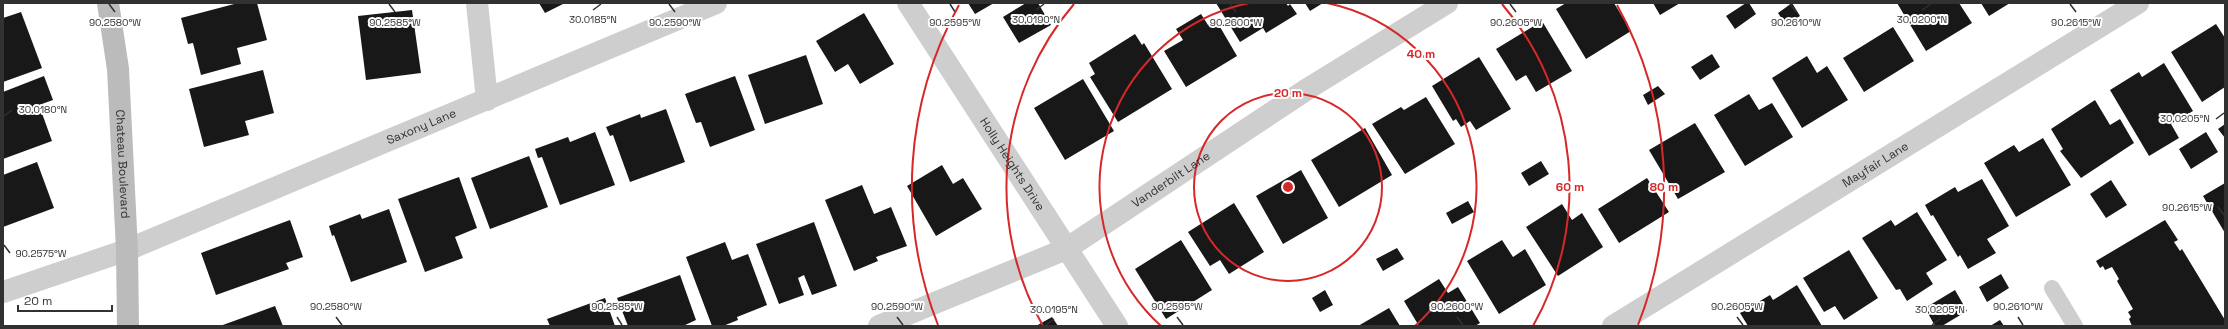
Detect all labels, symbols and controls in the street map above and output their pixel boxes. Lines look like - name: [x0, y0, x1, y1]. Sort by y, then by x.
- text: 30.0185°N: [569, 13, 617, 26]
- text: 30.0190°N: [1012, 13, 1060, 26]
- text: 30.0200°N: [1897, 13, 1947, 26]
- text: 90.2580°W: [89, 16, 141, 29]
- text: 90.2585°W: [369, 16, 421, 29]
- text: 90.2590°W: [649, 16, 701, 29]
- text: 90.2595°W: [929, 16, 981, 29]
- text: 90.2600°W: [1210, 16, 1262, 29]
- text: 90.2605°W: [1490, 16, 1542, 29]
- text: 90.2610°W: [1771, 16, 1821, 29]
- text: 90.2615°W: [2051, 16, 2101, 29]
- text: 40 m: [1407, 46, 1435, 62]
- text: 20 m: [1274, 85, 1302, 101]
- text: 30.0180°N: [19, 103, 67, 116]
- street label: Saxony Lane: [384, 105, 459, 148]
- street label: Chateau Boulevard: [112, 109, 133, 219]
- text: 30.0205°N: [2160, 112, 2210, 125]
- street label: Holly Heights Drive: [976, 114, 1048, 214]
- street label: Mayfair Lane: [1839, 138, 1912, 191]
- street label: Vanderbilt Lane: [1129, 148, 1213, 211]
- text: 60 m: [1556, 179, 1584, 195]
- text: 80 m: [1650, 179, 1678, 195]
- centre of rings: [1281, 180, 1295, 194]
- text: 90.2615°W: [2162, 201, 2212, 214]
- text: 90.2575°W: [16, 247, 67, 260]
- scale bar: [18, 287, 112, 313]
- text: 20 m: [24, 293, 52, 309]
- text: 90.2580°W: [310, 300, 362, 313]
- text: 90.2585°W: [591, 300, 643, 313]
- text: 90.2590°W: [871, 300, 923, 313]
- text: 90.2595°W: [1151, 300, 1203, 313]
- text: 90.2600°W: [1431, 300, 1483, 313]
- text: 90.2605°W: [1711, 300, 1763, 313]
- text: 90.2610°W: [1993, 300, 2043, 313]
- text: 30.0195°N: [1030, 303, 1078, 316]
- text: 30.0205°N: [1915, 303, 1965, 316]

